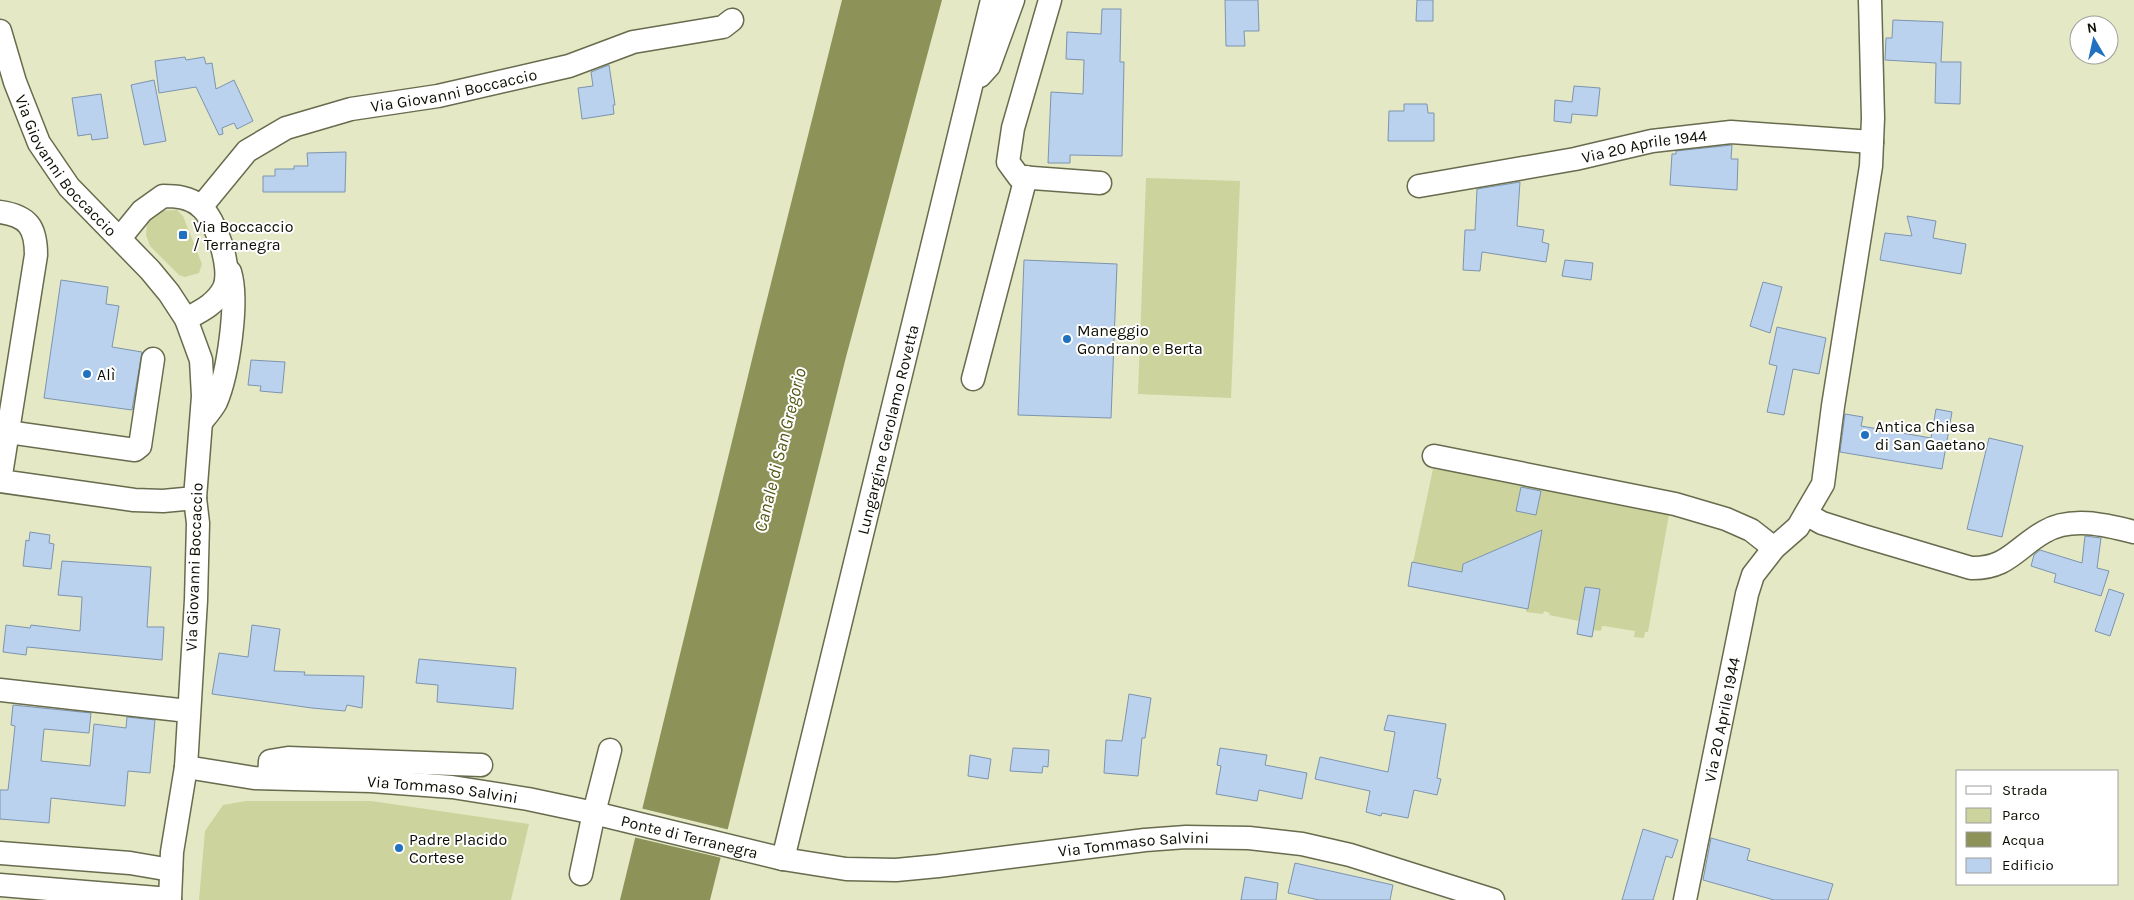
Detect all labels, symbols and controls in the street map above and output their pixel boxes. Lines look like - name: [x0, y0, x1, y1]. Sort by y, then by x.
- north arrow: [2069, 15, 2119, 65]
- text: N: [2086, 18, 2098, 37]
- street label: Via Giovanni Boccaccio: [369, 64, 539, 115]
- street label: Via Giovanni Boccaccio: [11, 92, 121, 240]
- street label: Via 20 Aprile 1944: [1580, 125, 1708, 167]
- place label: Via Boccaccio / Terranegra: [193, 217, 293, 254]
- marker: Via Boccaccio / Terranegra: [177, 229, 189, 241]
- place label: Maneggio Gondrano e Berta: [1077, 321, 1203, 358]
- street label: Lungargine Gerolamo Rovetta: [853, 323, 922, 536]
- marker: Maneggio Gondrano e Berta: [1061, 333, 1073, 345]
- place label: Alì: [97, 365, 116, 384]
- water label: Canale di San Gregorio: [749, 366, 811, 534]
- marker: Alì: [81, 368, 93, 380]
- place label: Antica Chiesa di San Gaetano: [1875, 417, 1986, 454]
- marker: Antica Chiesa di San Gaetano: [1859, 429, 1871, 441]
- street label: Via Giovanni Boccaccio: [182, 482, 206, 652]
- street label: Via 20 Aprile 1944: [1700, 655, 1743, 784]
- legend: [1956, 770, 2119, 885]
- street label: Via Tommaso Salvini: [366, 771, 519, 807]
- text: Strada: [2002, 781, 2048, 799]
- text: Parco: [2002, 806, 2040, 824]
- street label: Ponte di Terranegra: [619, 810, 760, 862]
- street label: Via Tommaso Salvini: [1057, 827, 1209, 860]
- place label: Padre Placido Cortese: [409, 830, 507, 867]
- text: Acqua: [2002, 831, 2044, 849]
- marker: Padre Placido Cortese: [393, 842, 405, 854]
- text: Edificio: [2002, 856, 2054, 874]

